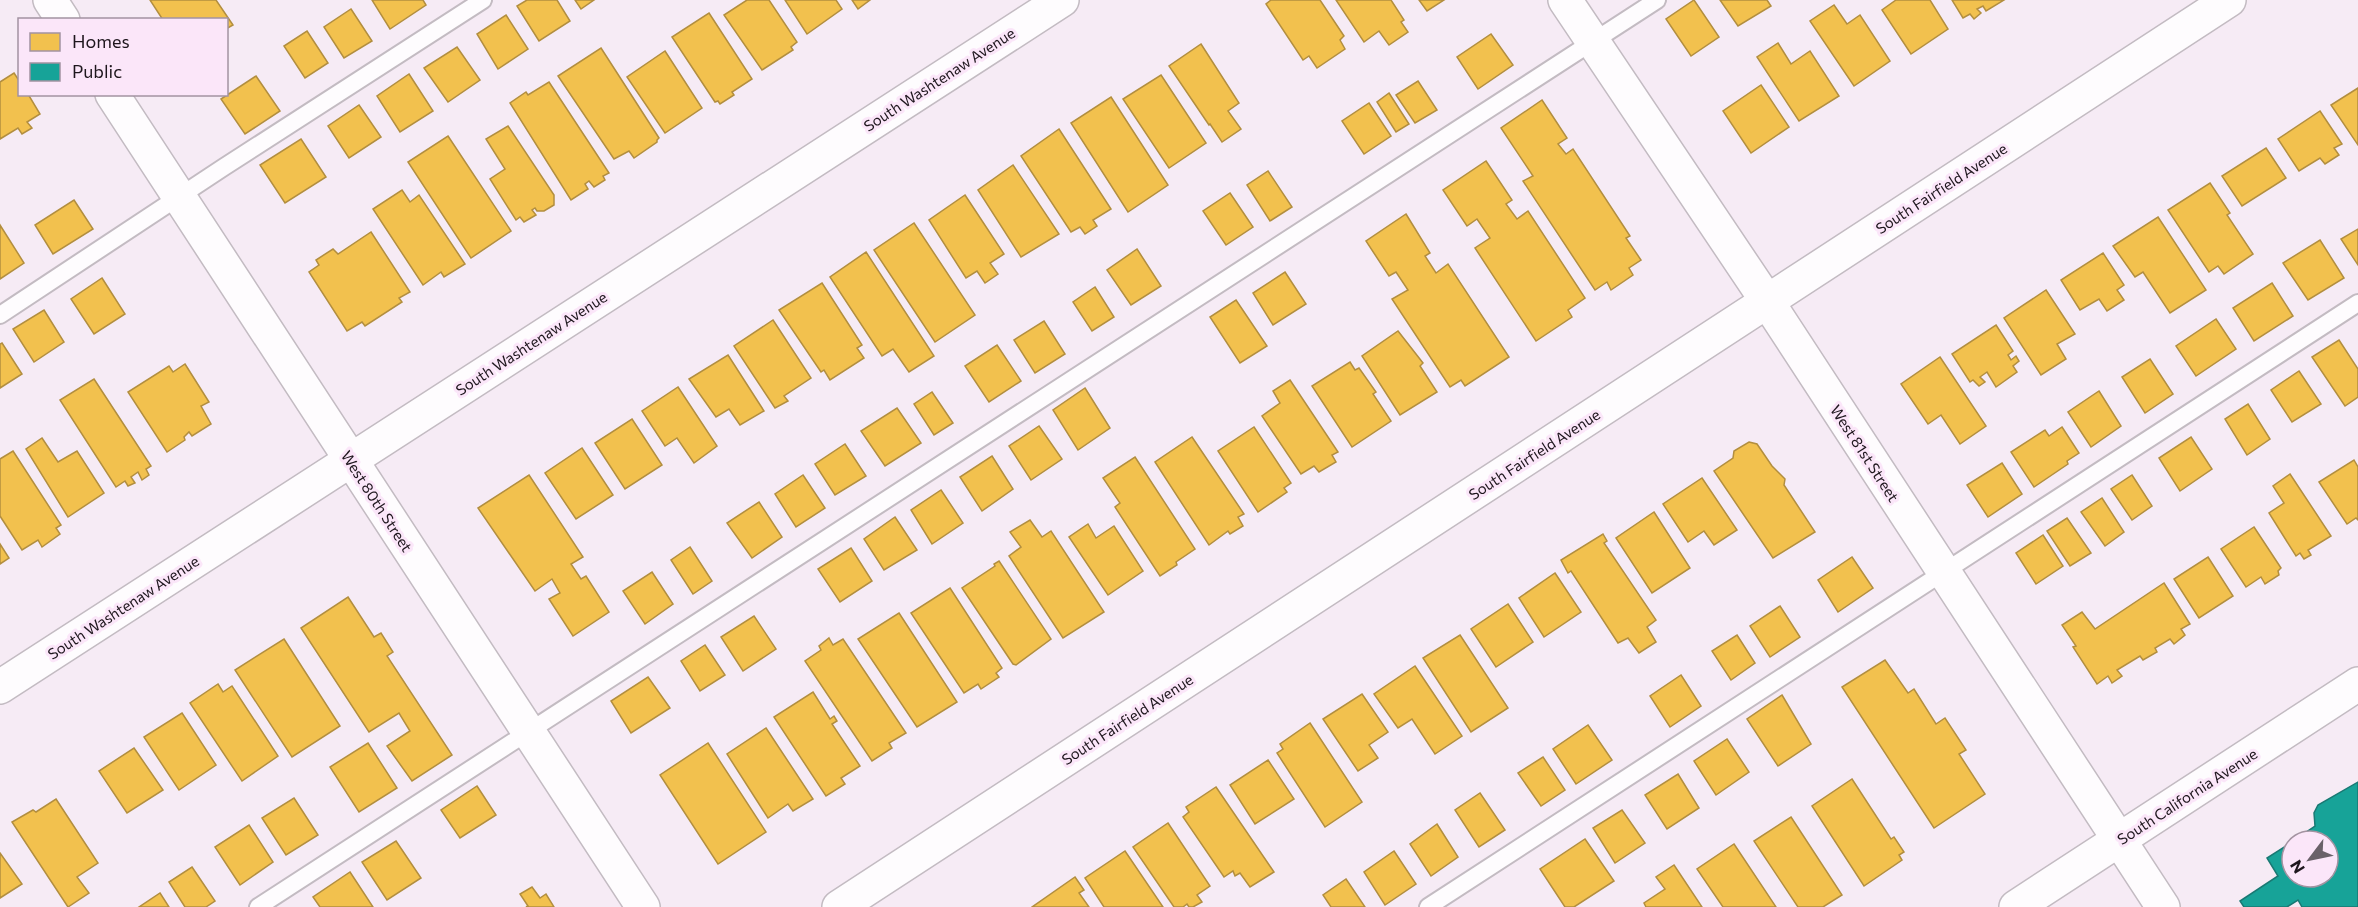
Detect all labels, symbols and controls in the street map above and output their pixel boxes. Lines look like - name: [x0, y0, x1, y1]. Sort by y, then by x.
- legend: [18, 18, 228, 96]
- street label: South Washtenaw Avenue: [860, 23, 1018, 135]
- text: Homes: [72, 30, 130, 52]
- text: Public: [72, 60, 122, 82]
- street label: South Fairfield Avenue: [1872, 139, 2010, 237]
- street label: South Washtenaw Avenue: [452, 287, 610, 399]
- street label: West 81st Street: [1827, 401, 1903, 505]
- street label: South Fairfield Avenue: [1465, 405, 1603, 503]
- street label: West 80th Street: [338, 447, 416, 555]
- street label: South Washtenaw Avenue: [44, 551, 202, 663]
- street label: South Fairfield Avenue: [1058, 670, 1196, 768]
- street label: South California Avenue: [2114, 744, 2260, 848]
- north arrow: [2280, 829, 2340, 889]
- text: N: [2286, 857, 2308, 877]

